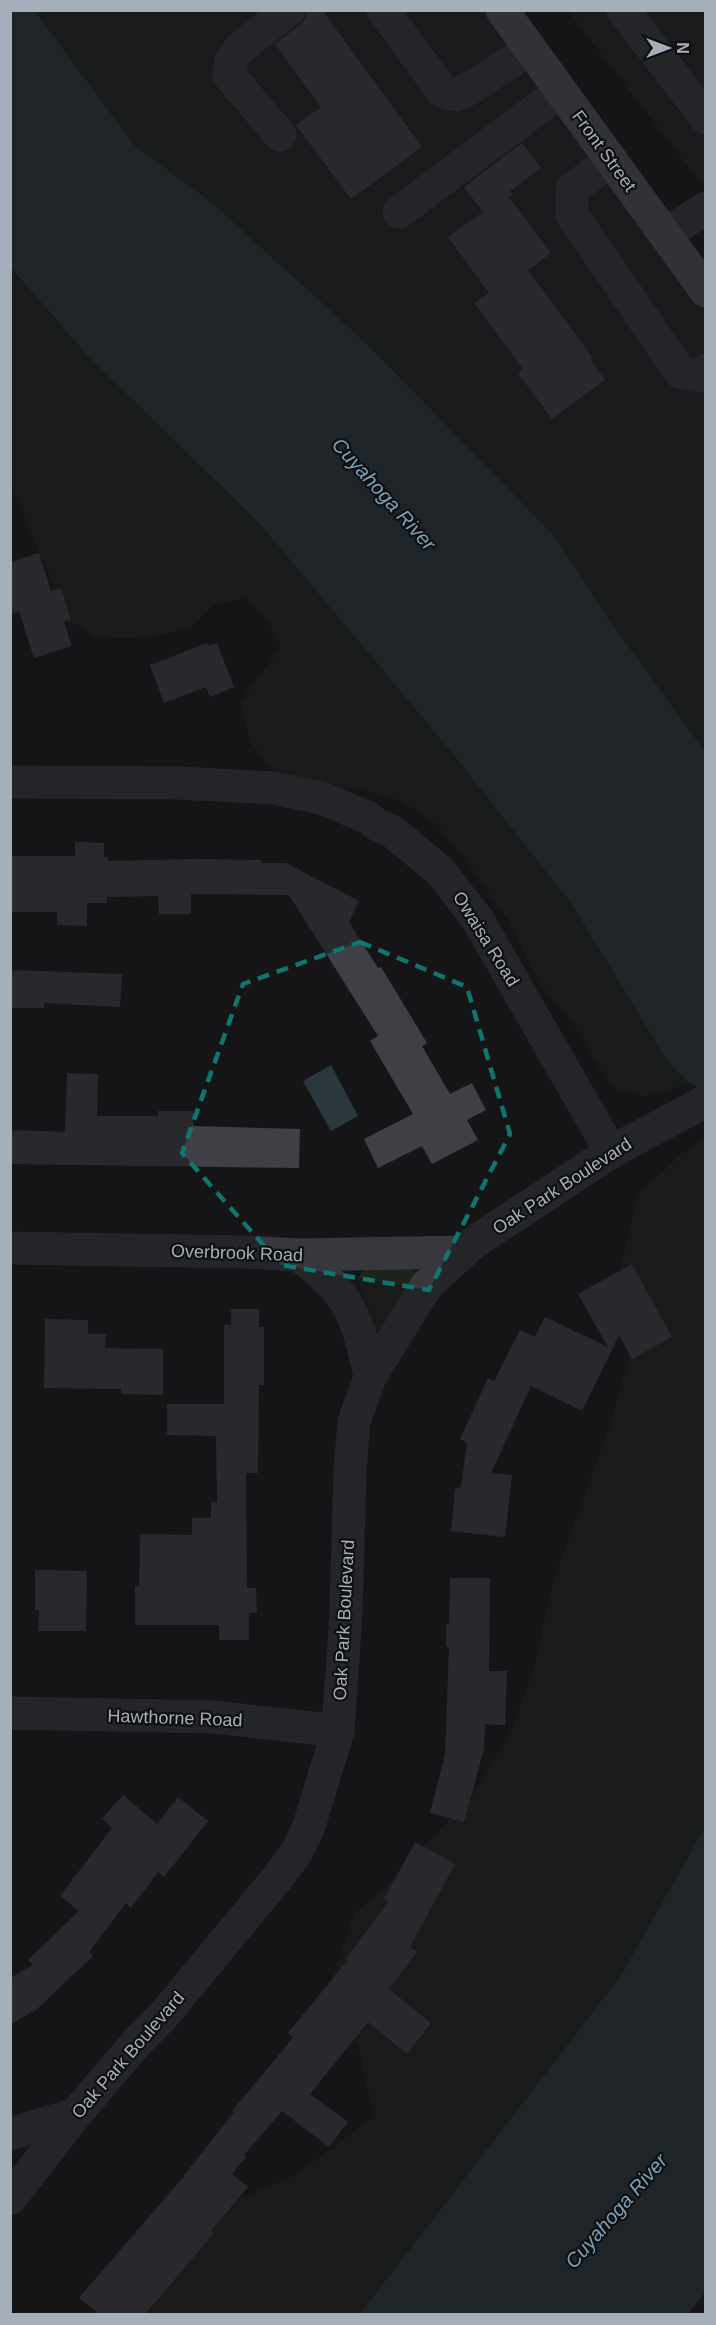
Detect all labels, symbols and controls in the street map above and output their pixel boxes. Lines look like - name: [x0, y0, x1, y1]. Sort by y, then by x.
- north arrow: [638, 18, 698, 78]
- text: N: [674, 42, 691, 54]
- street label: Front Street: [568, 107, 640, 195]
- water label: Cuyahoga River: [328, 433, 441, 556]
- street label: Owaisa Road: [449, 888, 523, 990]
- street label: Oak Park Boulevard: [489, 1134, 635, 1238]
- street label: Overbrook Road: [171, 1241, 303, 1265]
- street label: Oak Park Boulevard: [330, 1539, 358, 1701]
- street label: Hawthorne Road: [107, 1706, 243, 1730]
- street label: Oak Park Boulevard: [68, 1988, 188, 2122]
- water label: Cuyahoga River: [561, 2149, 672, 2272]

